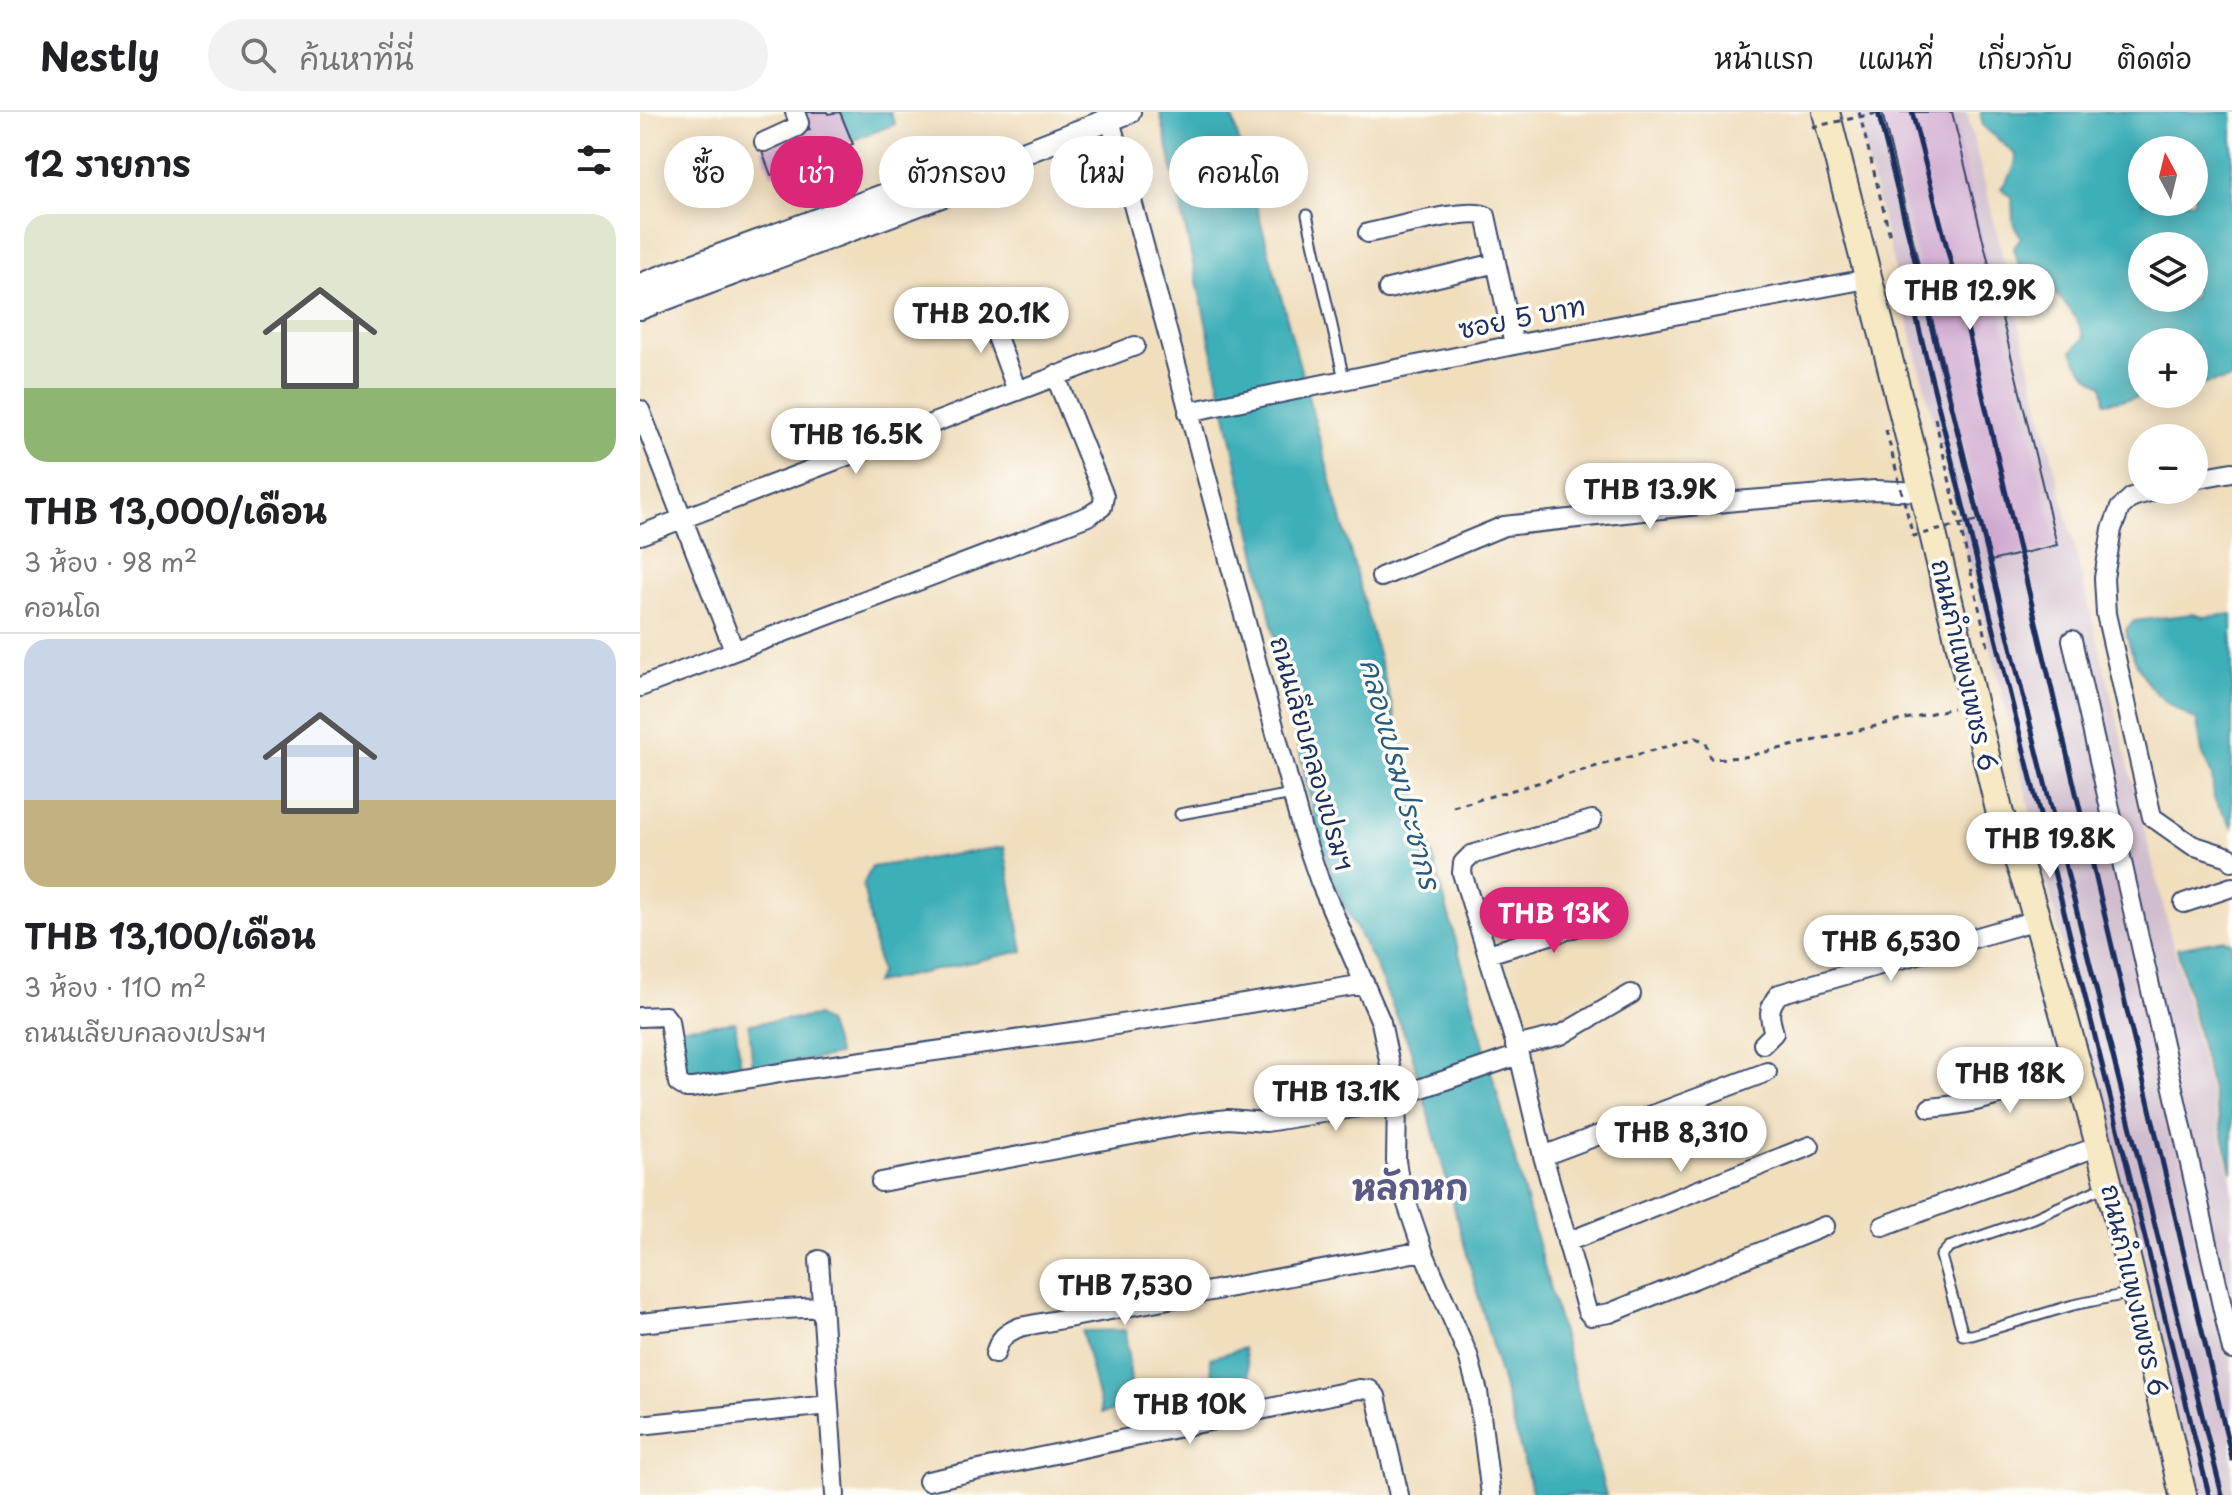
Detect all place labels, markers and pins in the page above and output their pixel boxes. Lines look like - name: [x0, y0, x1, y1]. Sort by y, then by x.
- pin: THB 12.9K: [1878, 264, 2062, 332]
- pin: THB 20.1K: [889, 287, 1073, 355]
- pin: THB 16.5K: [764, 408, 948, 476]
- pin: THB 13.9K: [1558, 463, 1742, 531]
- pin: THB 19.8K: [1958, 812, 2142, 880]
- pin: THB 13K: [1480, 887, 1628, 955]
- pin: THB 6,530: [1799, 915, 1983, 983]
- pin: THB 18K: [1936, 1047, 2084, 1115]
- pin: THB 13.1K: [1244, 1065, 1428, 1133]
- pin: THB 8,310: [1589, 1106, 1773, 1174]
- pin: THB 7,530: [1033, 1259, 1217, 1327]
- pin: THB 10K: [1116, 1378, 1264, 1446]

